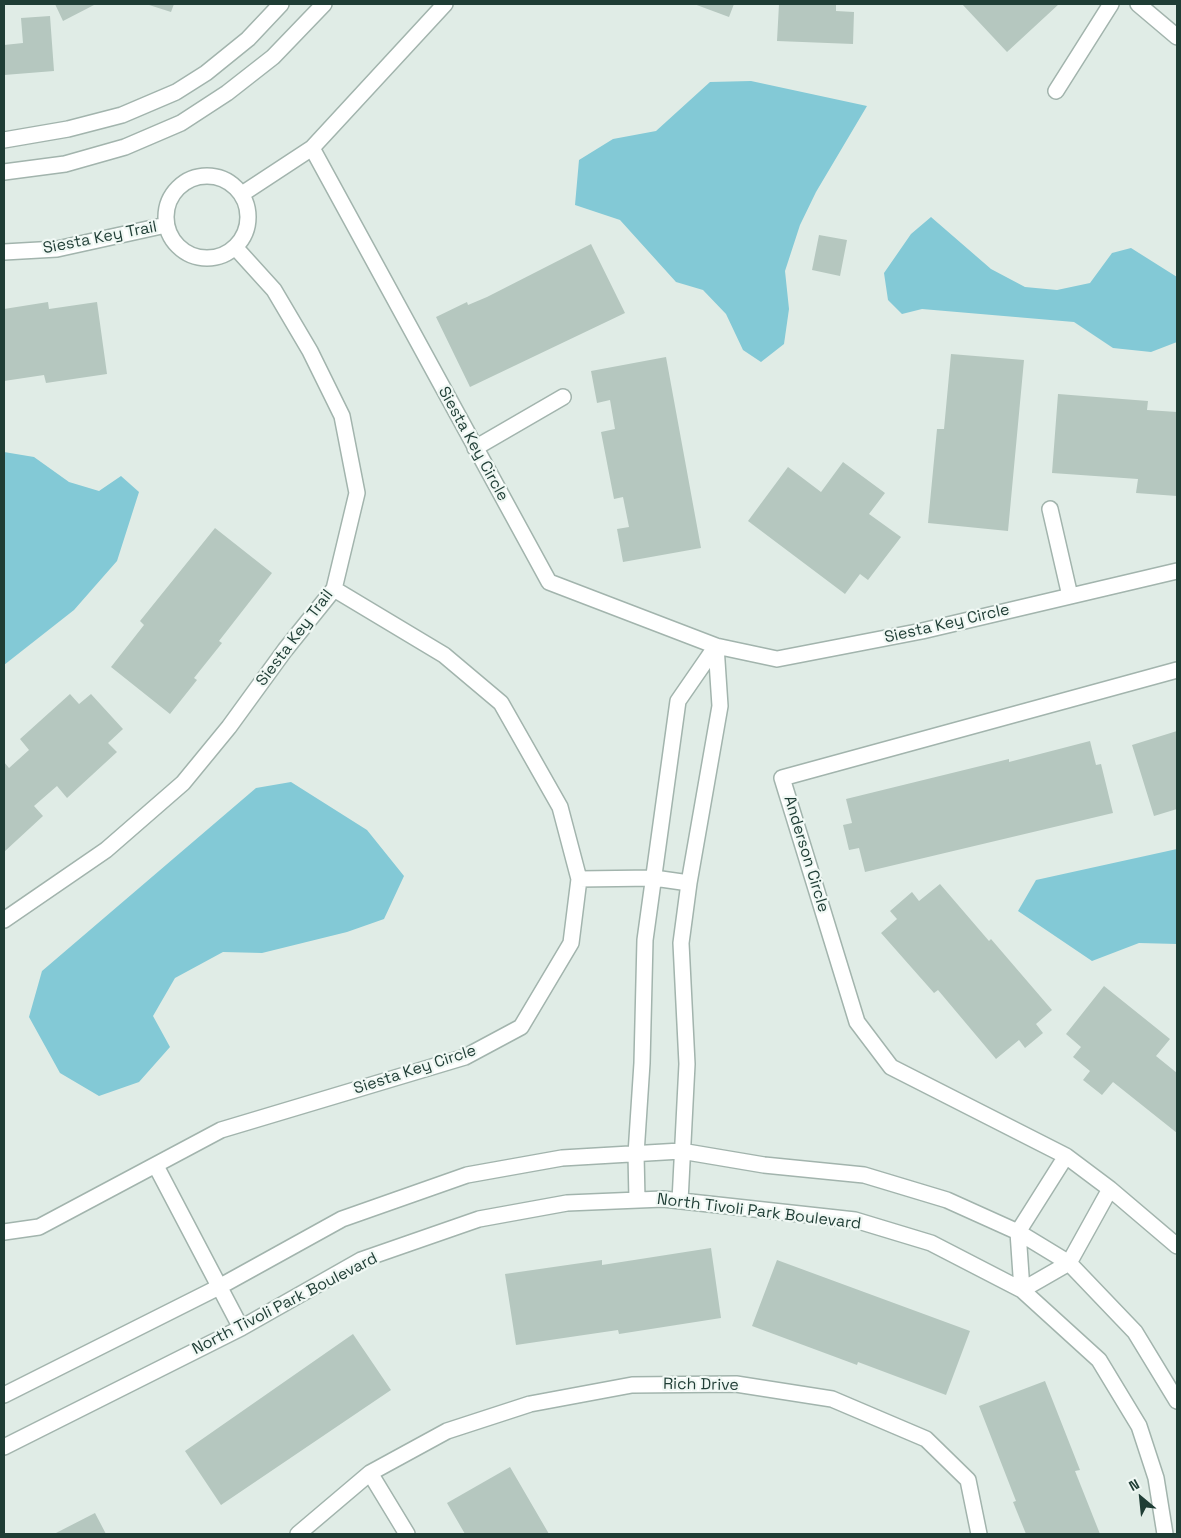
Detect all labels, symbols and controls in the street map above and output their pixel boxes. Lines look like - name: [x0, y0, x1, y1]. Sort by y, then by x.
- street label: Siesta Key Trail: [41, 218, 159, 258]
- street label: Siesta Key Circle: [434, 383, 512, 505]
- street label: Siesta Key Trail: [252, 586, 338, 690]
- street label: Siesta Key Circle: [883, 600, 1011, 648]
- street label: Anderson Circle: [779, 793, 833, 915]
- street label: Siesta Key Circle: [351, 1041, 479, 1099]
- street label: North Tivoli Park Boulevard: [656, 1190, 862, 1234]
- street label: North Tivoli Park Boulevard: [189, 1249, 381, 1359]
- street label: Rich Drive: [663, 1375, 739, 1395]
- north arrow: [1116, 1473, 1166, 1523]
- text: N: [1126, 1475, 1142, 1495]

